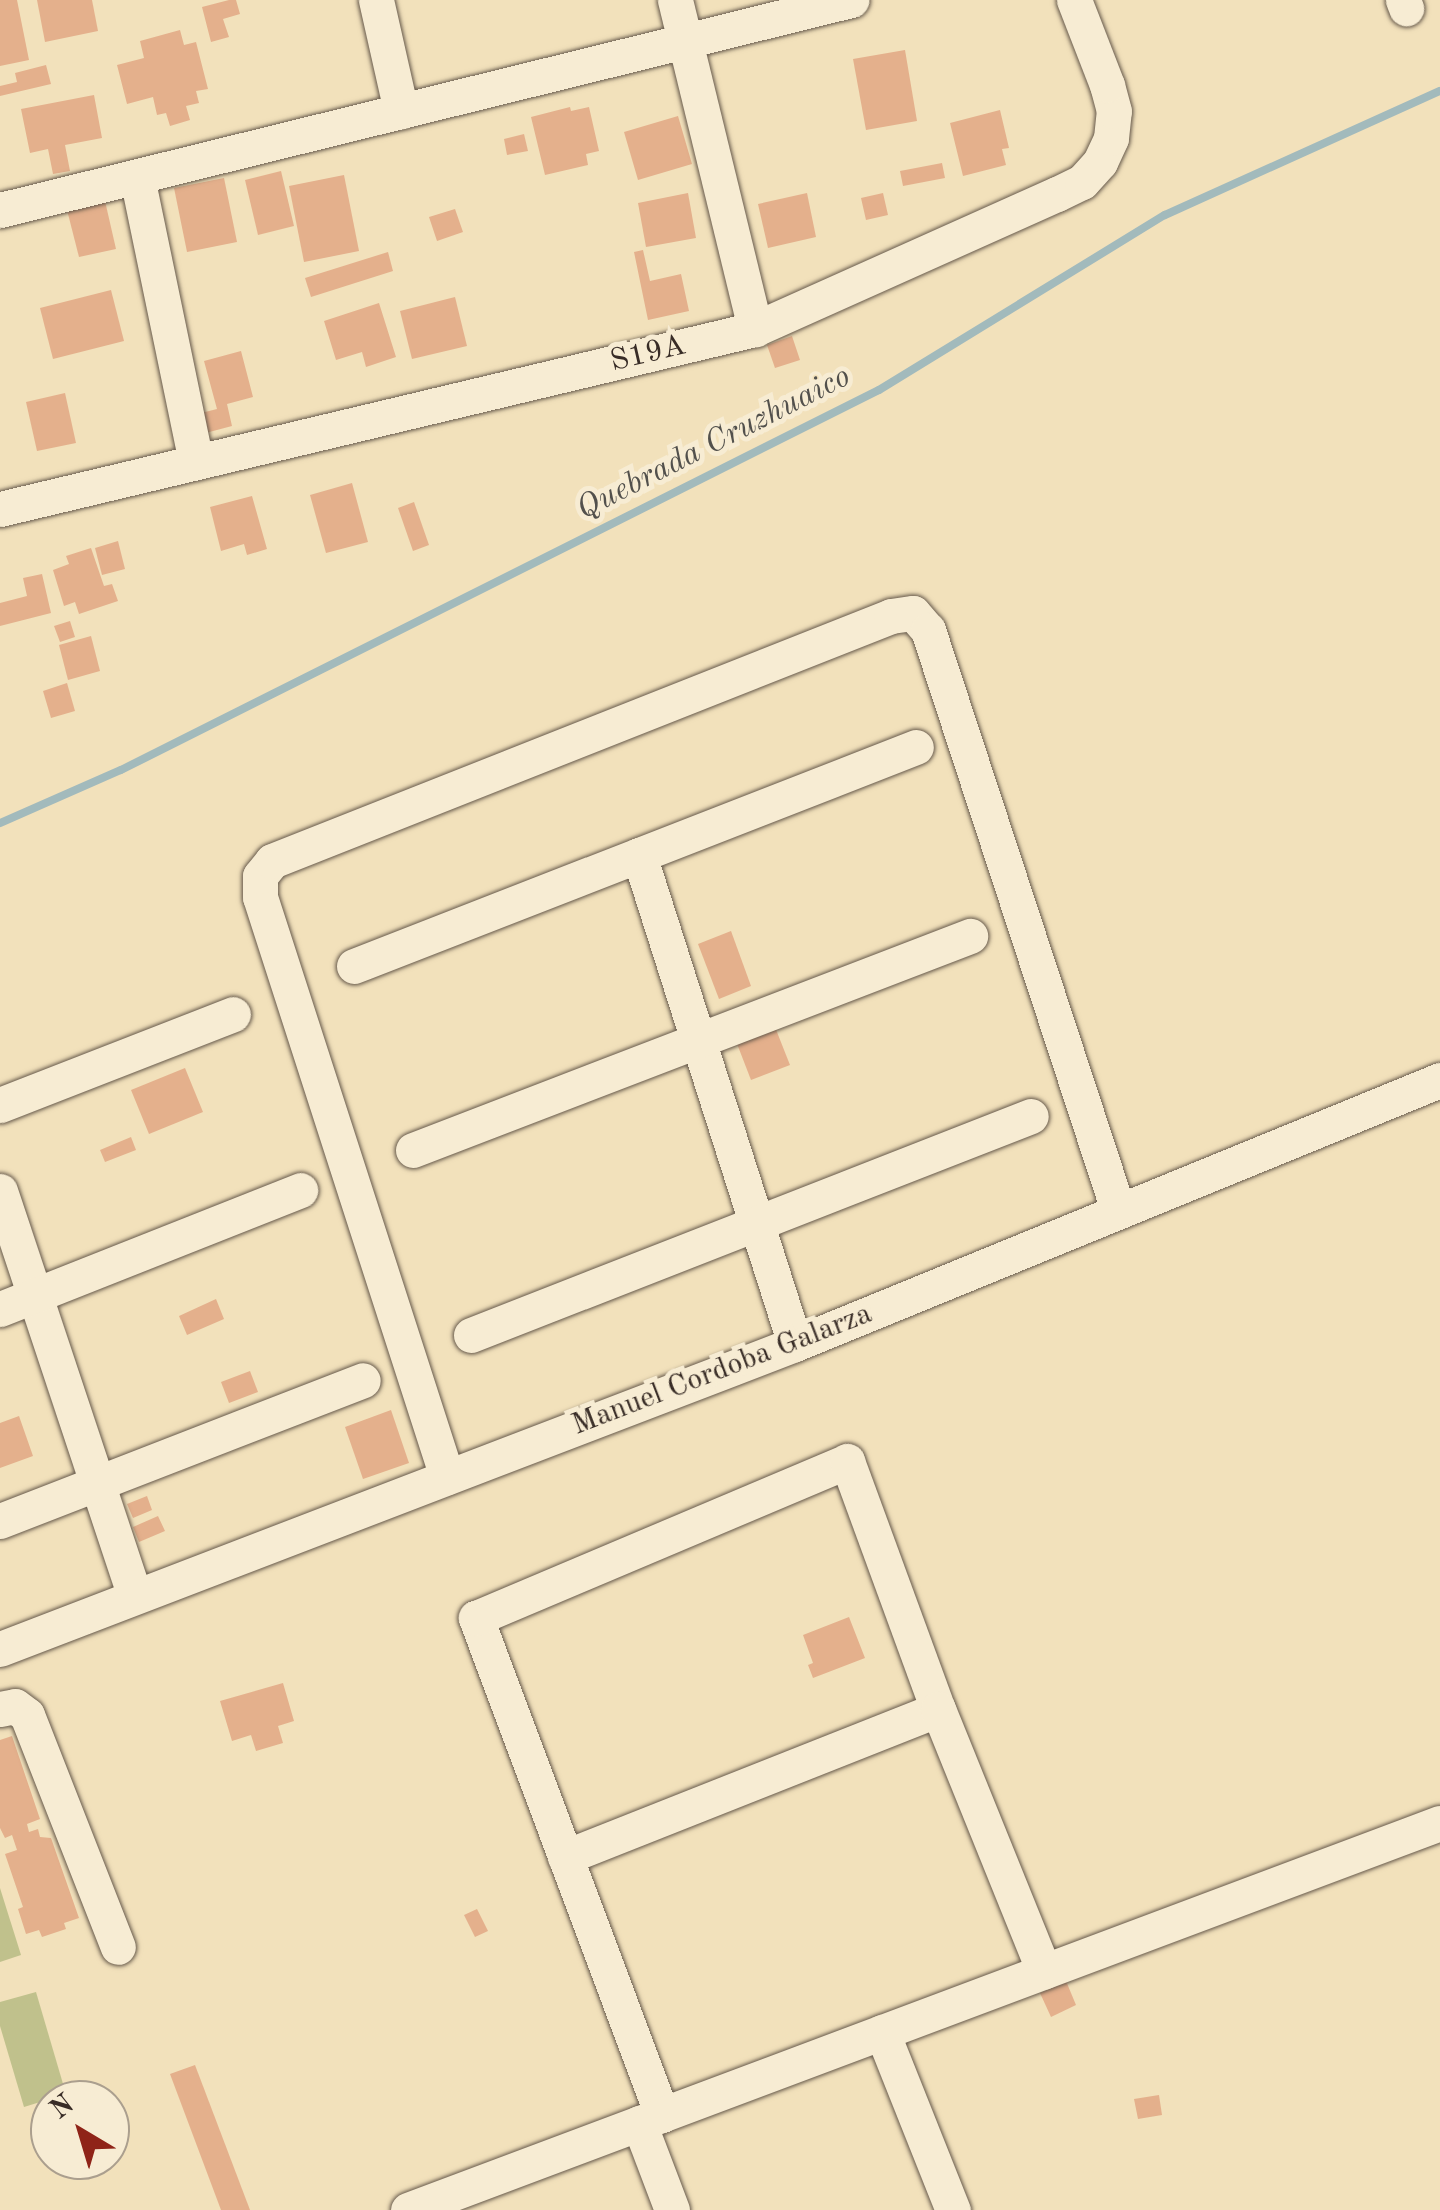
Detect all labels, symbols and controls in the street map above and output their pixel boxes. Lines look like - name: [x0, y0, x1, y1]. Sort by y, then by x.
- street label: S19A: [607, 328, 689, 380]
- water label: Quebrada Cruzhuaico: [571, 358, 857, 530]
- street label: Manuel Cordoba Galarza: [567, 1296, 877, 1444]
- north arrow: [30, 2080, 130, 2180]
- text: N: [46, 2090, 80, 2126]

